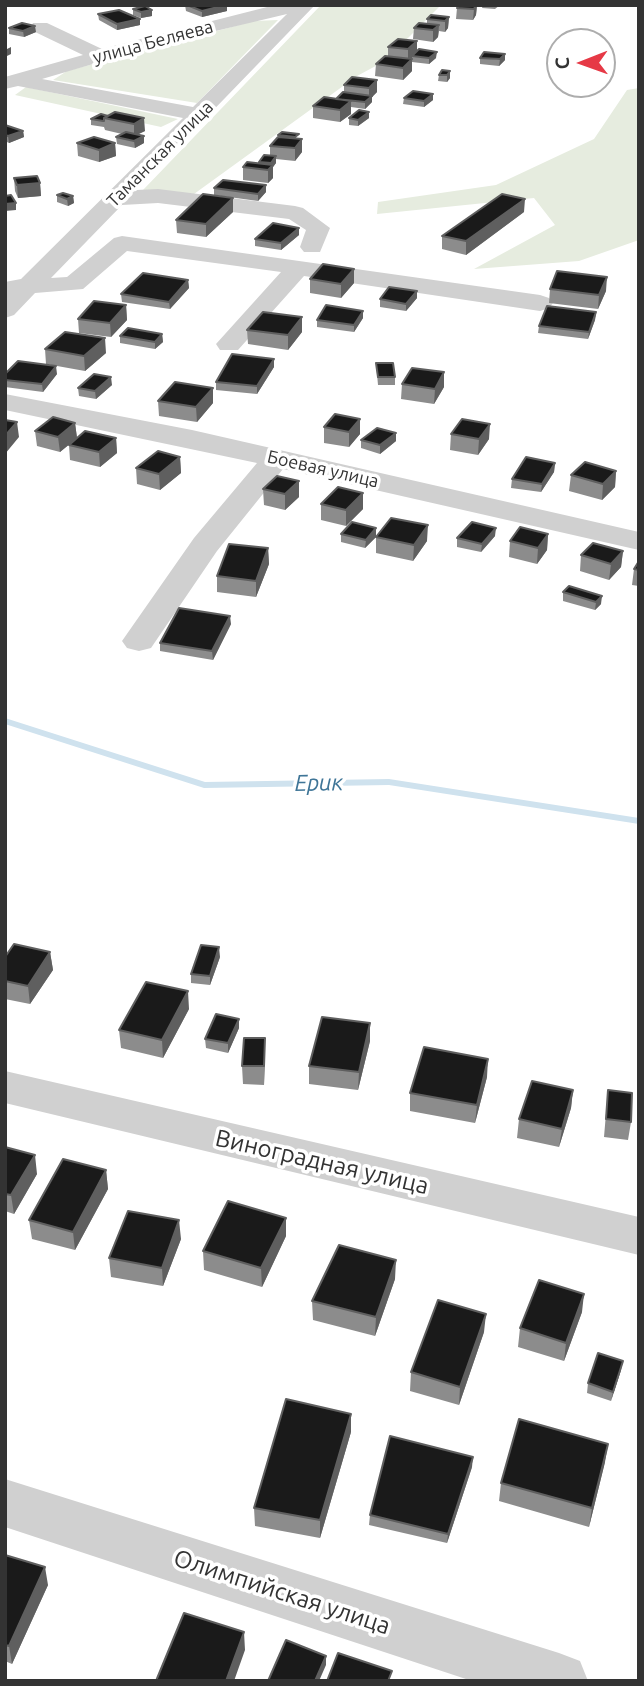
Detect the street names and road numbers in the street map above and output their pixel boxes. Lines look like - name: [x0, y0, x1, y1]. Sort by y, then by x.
- street label: улица Беляева: [90, 16, 216, 68]
- street label: Таманская улица: [102, 96, 218, 212]
- street label: Боевая улица: [265, 446, 381, 492]
- street label: Виноградная улица: [213, 1123, 431, 1201]
- street label: Олимпийская улица: [170, 1543, 394, 1641]

